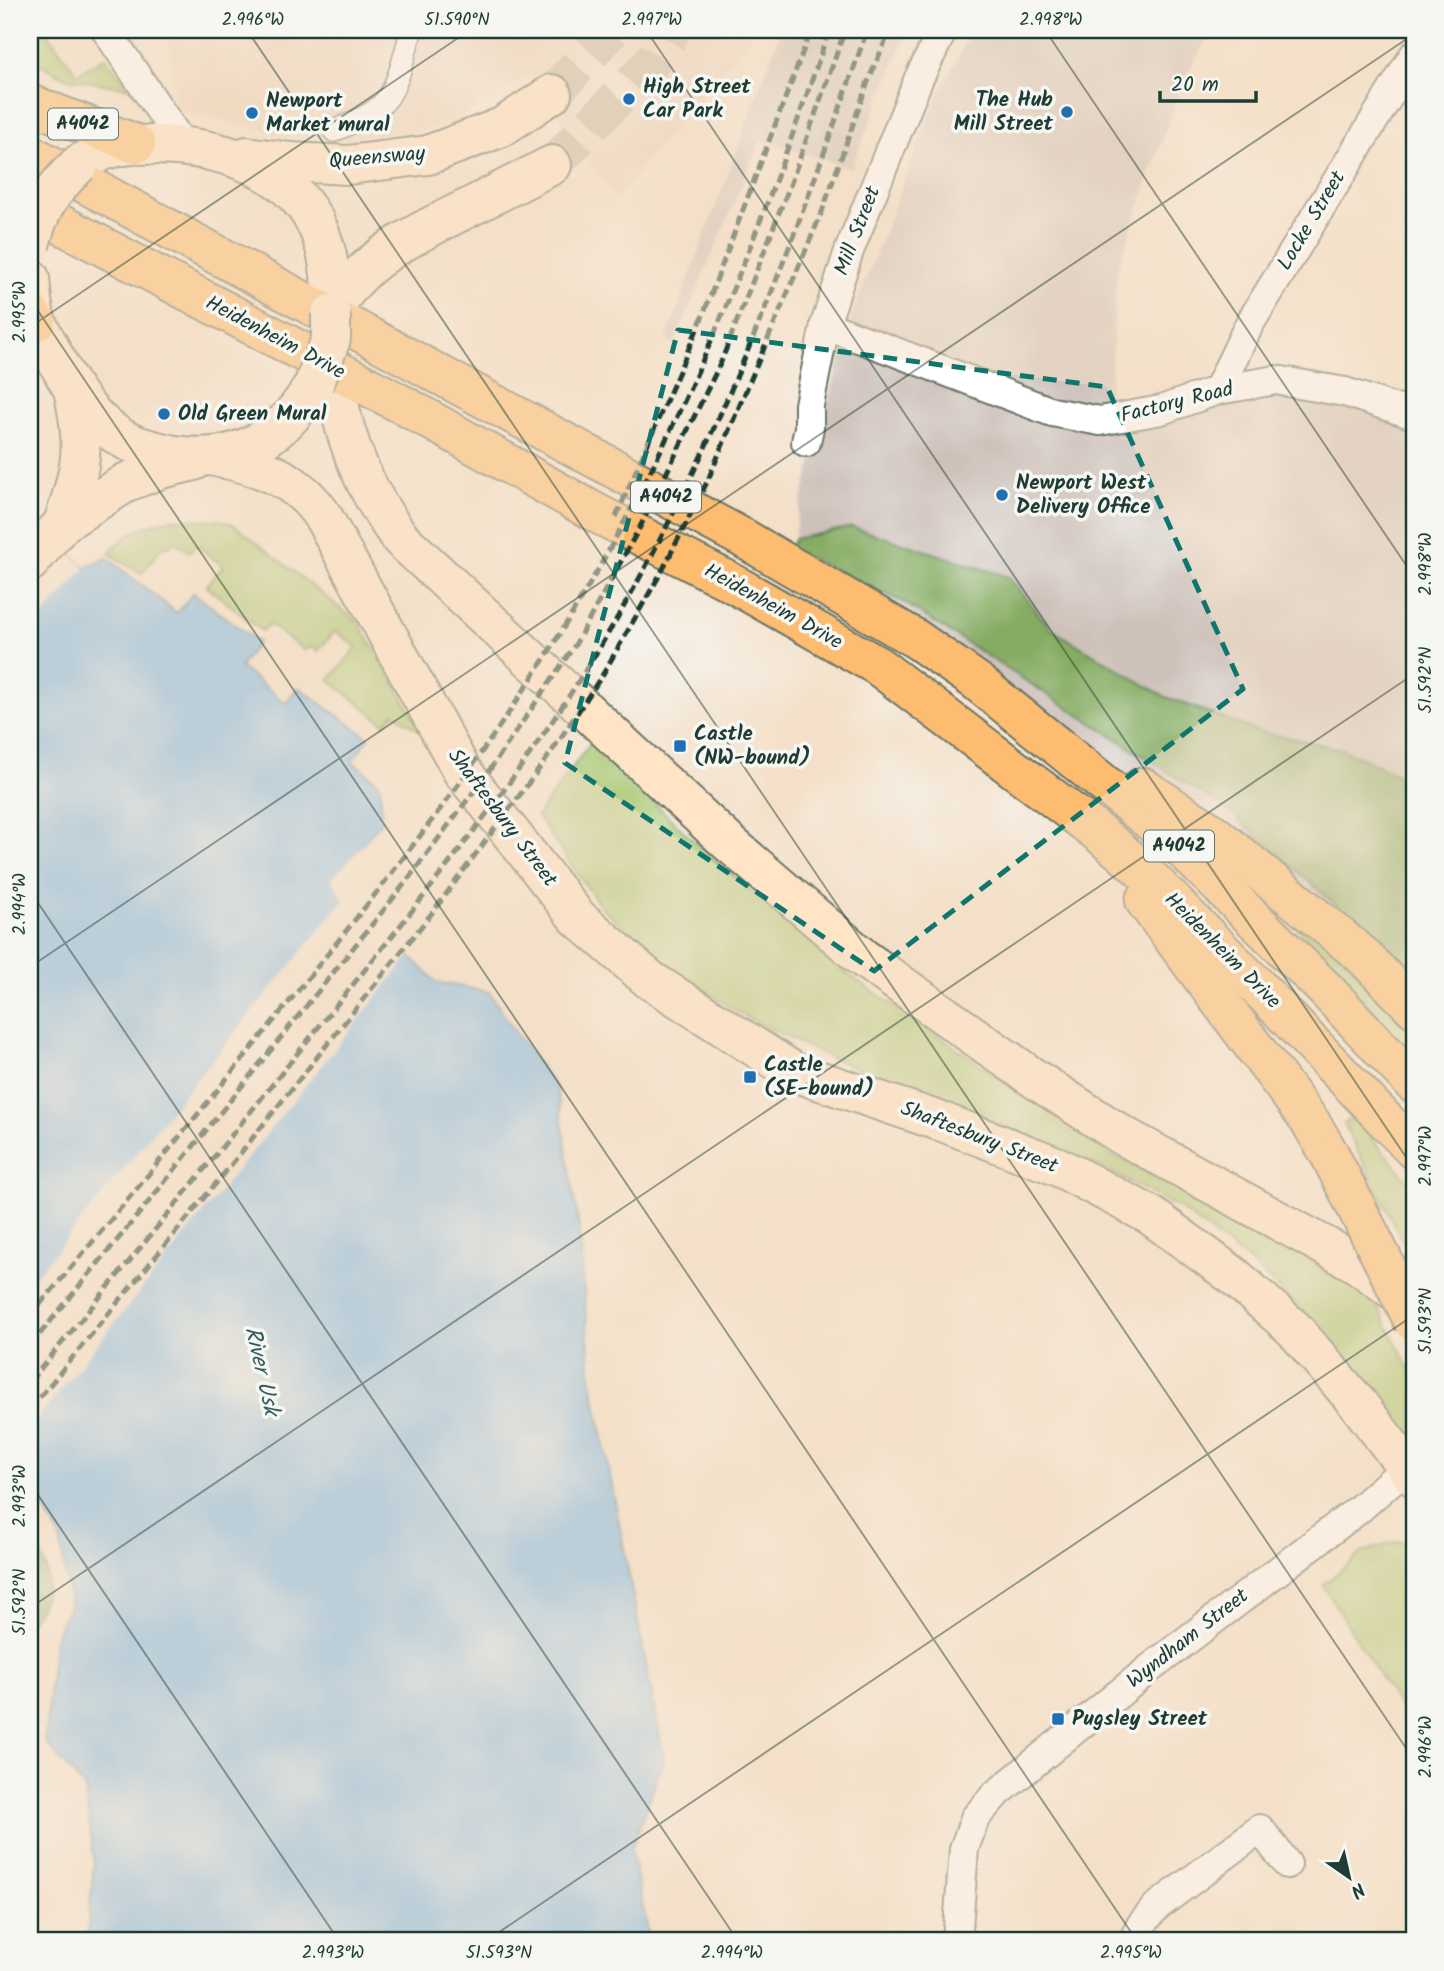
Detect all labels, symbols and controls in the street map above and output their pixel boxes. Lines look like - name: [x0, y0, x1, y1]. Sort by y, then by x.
- text: 2.996°W: [222, 6, 284, 35]
- text: 51.590°N: [424, 6, 490, 35]
- text: 2.997°W: [622, 6, 682, 35]
- text: 2.998°W: [1019, 6, 1083, 35]
- scale bar: [1160, 60, 1257, 104]
- text: 20 m: [1171, 69, 1219, 102]
- place label: High Street Car Park: [643, 71, 751, 128]
- place label: The Hub Mill Street: [954, 84, 1054, 141]
- place label: Newport Market mural: [266, 85, 390, 142]
- marker: High Street Car Park: [621, 91, 637, 107]
- marker: The Hub Mill Street: [1059, 104, 1075, 120]
- marker: Newport Market mural: [244, 105, 260, 121]
- road number: A4042: [48, 108, 118, 140]
- street label: Queensway: [328, 137, 427, 179]
- street label: Locke Street: [1269, 164, 1355, 277]
- street label: Mill Street: [826, 181, 890, 281]
- text: 2.995°W: [6, 281, 35, 343]
- street label: Heidenheim Drive: [199, 287, 351, 389]
- street label: Factory Road: [1117, 373, 1237, 433]
- place label: Old Green Mural: [178, 398, 327, 431]
- marker: Old Green Mural: [156, 406, 172, 422]
- place label: Newport West Delivery Office: [1016, 467, 1151, 524]
- road number: A4042: [631, 482, 701, 512]
- marker: Newport West Delivery Office: [994, 487, 1010, 503]
- text: 2.998°W: [1412, 532, 1441, 596]
- street label: Heidenheim Drive: [698, 555, 849, 659]
- text: 51.592°N: [1412, 647, 1441, 713]
- place label: Castle (NW-bound): [694, 718, 811, 775]
- marker: Castle (NW-bound): [672, 738, 688, 754]
- street label: Shaftesbury Street: [439, 742, 566, 895]
- road number: A4042: [1144, 831, 1214, 862]
- text: 2.994°W: [6, 873, 35, 935]
- street label: Heidenheim Drive: [1156, 885, 1289, 1018]
- place label: Castle (SE-bound): [764, 1049, 874, 1106]
- marker: Castle (SE-bound): [742, 1069, 758, 1085]
- street label: Shaftesbury Street: [895, 1093, 1063, 1184]
- text: 2.997°W: [1412, 1126, 1441, 1186]
- text: 51.593°N: [1412, 1288, 1441, 1354]
- water label: River Usk: [233, 1323, 289, 1422]
- text: 2.993°W: [6, 1465, 35, 1527]
- text: 51.592°N: [6, 1569, 35, 1635]
- street label: Wyndham Street: [1120, 1580, 1257, 1697]
- place label: Pugsley Street: [1072, 1703, 1208, 1736]
- marker: Pugsley Street: [1050, 1711, 1066, 1727]
- text: 2.996°W: [1412, 1716, 1441, 1778]
- north arrow: [1314, 1842, 1384, 1912]
- text: N: [1344, 1874, 1371, 1905]
- text: 2.993°W: [302, 1939, 364, 1968]
- text: 51.593°N: [466, 1939, 532, 1968]
- text: 2.994°W: [701, 1939, 763, 1968]
- text: 2.995°W: [1100, 1939, 1162, 1968]

